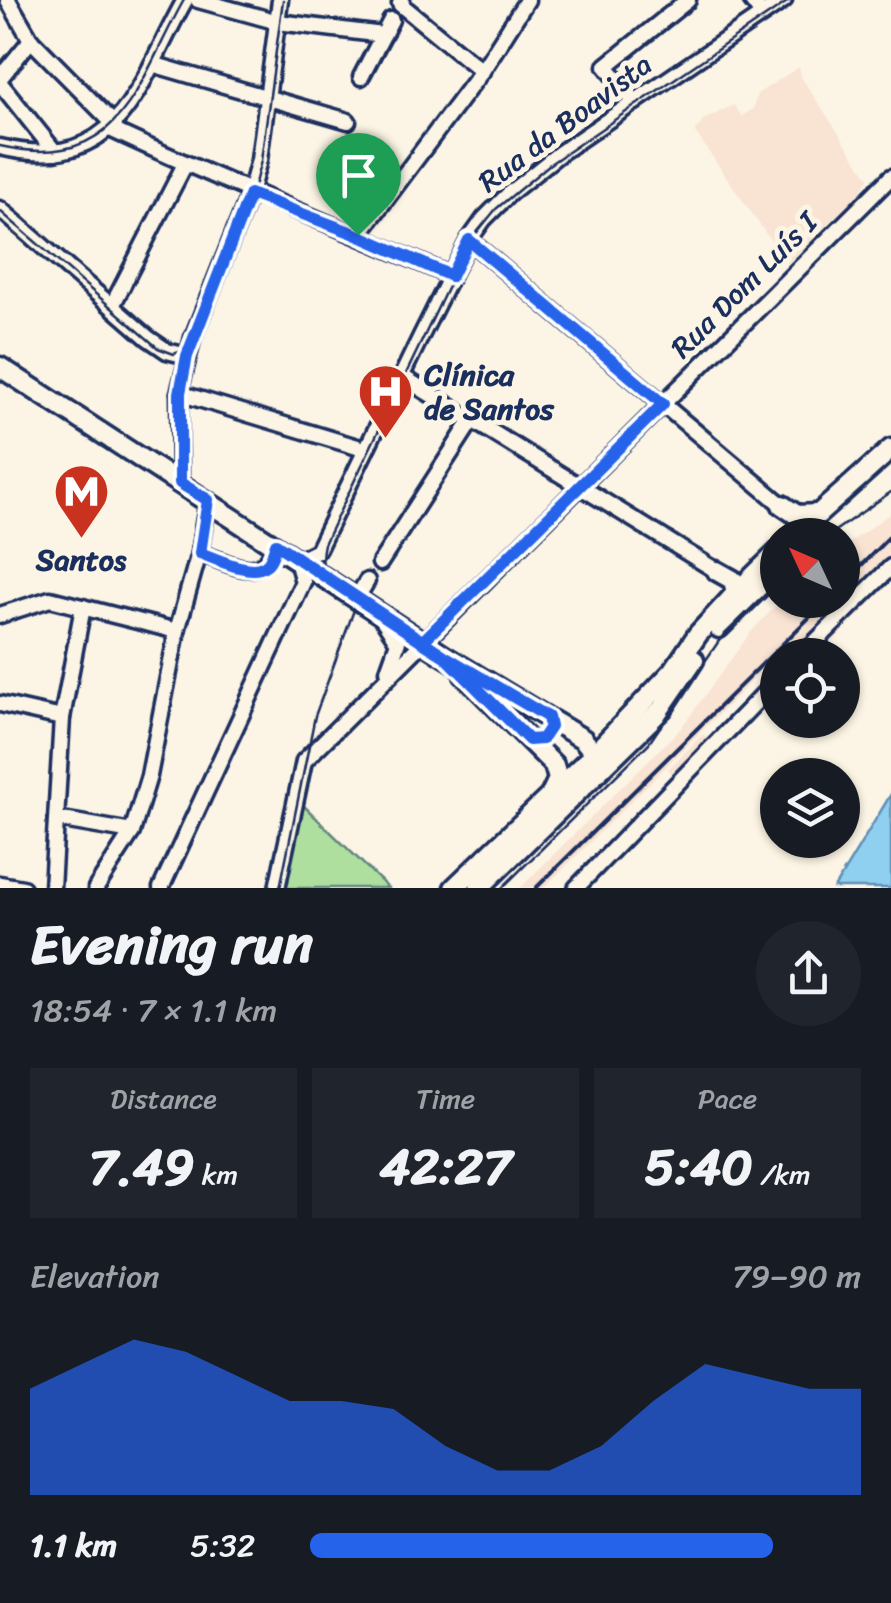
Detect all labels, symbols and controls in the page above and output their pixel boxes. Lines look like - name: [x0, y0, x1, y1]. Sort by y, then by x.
- street label: Rua da Boavista: [466, 39, 664, 207]
- pin: [316, 133, 401, 236]
- icon: arrive: [331, 148, 386, 203]
- street label: Rua Dom Luís I: [657, 196, 833, 372]
- place label: Clínica de Santos: [423, 348, 555, 436]
- hospital icon: Clínica de Santos: [355, 362, 415, 441]
- metro station icon: Santos: [51, 462, 111, 541]
- north arrow: [760, 518, 860, 618]
- map controls: [760, 518, 860, 858]
- place label: Santos: [35, 533, 127, 587]
- button: locate: [760, 638, 860, 738]
- button: layers: [760, 758, 860, 858]
- text: Evening run: [30, 896, 313, 993]
- button: share: [756, 921, 861, 1026]
- text: 18:54 · 7 × 1.1 km: [30, 982, 277, 1039]
- text: Distance: [110, 1074, 217, 1123]
- text: Time: [416, 1074, 475, 1123]
- text: Pace: [698, 1074, 757, 1123]
- text: 7.49: [89, 1123, 194, 1212]
- text: 42:27: [379, 1123, 512, 1212]
- text: 5:40: [644, 1123, 753, 1212]
- text: km: [194, 1150, 238, 1199]
- text: /km: [753, 1150, 811, 1199]
- text: Elevation: [30, 1248, 160, 1305]
- text: 79–90 m: [732, 1248, 861, 1305]
- text: 1.1 km: [30, 1517, 117, 1574]
- text: 5:32: [190, 1517, 255, 1574]

